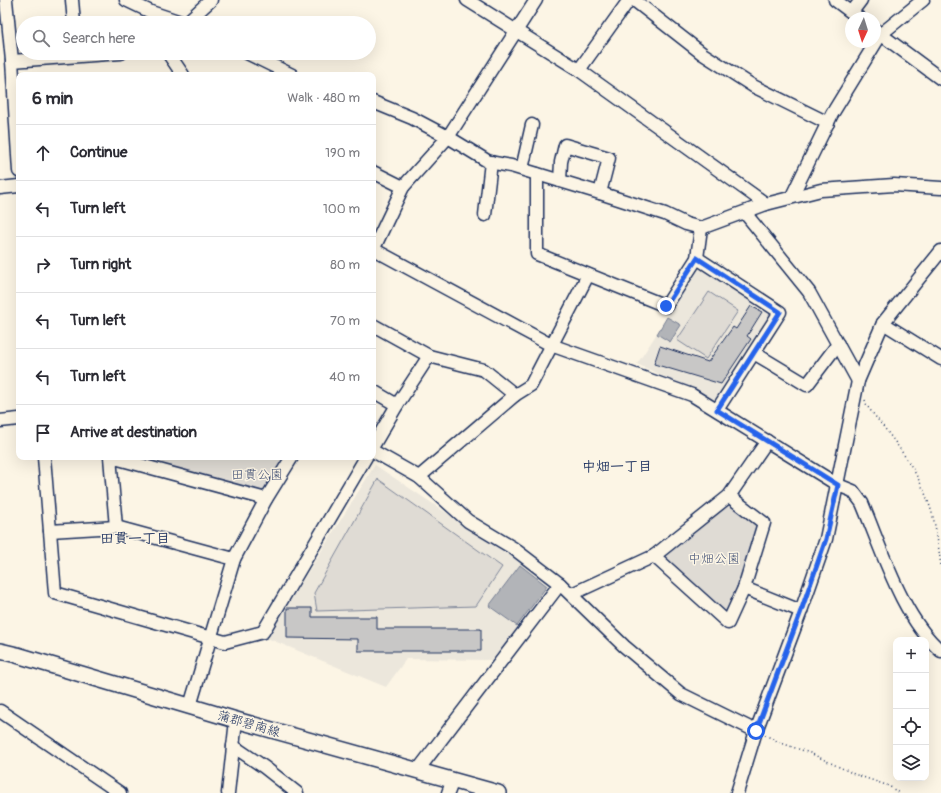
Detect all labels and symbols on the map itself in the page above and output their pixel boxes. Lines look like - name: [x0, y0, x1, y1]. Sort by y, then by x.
- north arrow: [845, 12, 881, 48]
- route end: [657, 297, 675, 315]
- district label: 中畑一丁目: [582, 458, 652, 475]
- park label: 田貫公園: [231, 467, 283, 483]
- district label: 田貫一丁目: [100, 530, 170, 547]
- park label: 中畑公園: [688, 551, 740, 567]
- street label: 蒲郡碧南線: [215, 707, 283, 741]
- route start: [747, 722, 765, 740]

